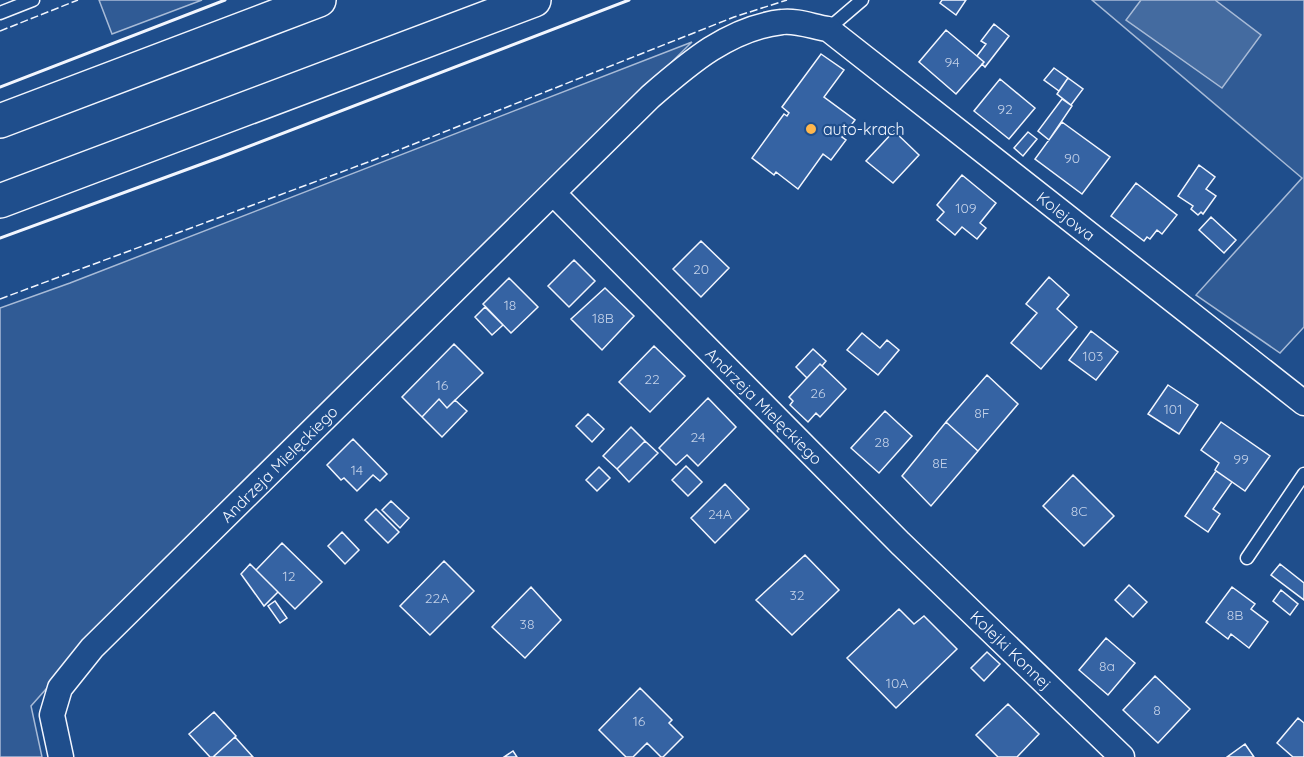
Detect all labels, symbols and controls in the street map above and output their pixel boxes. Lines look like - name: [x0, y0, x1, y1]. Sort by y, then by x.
- house number: 94: [944, 53, 960, 71]
- house number: 92: [997, 100, 1013, 118]
- place label: auto-krach: [823, 119, 905, 139]
- marker: auto-krach: [804, 122, 818, 136]
- house number: 90: [1064, 149, 1080, 167]
- street label: Kolejowa: [1033, 187, 1099, 245]
- house number: 109: [955, 199, 977, 217]
- house number: 20: [693, 260, 709, 278]
- house number: 18: [504, 296, 516, 314]
- house number: 18B: [592, 309, 614, 327]
- street label: Andrzeja Mielęckiego: [701, 343, 827, 469]
- house number: 103: [1083, 347, 1103, 365]
- house number: 22: [644, 370, 660, 388]
- house number: 16: [436, 376, 449, 394]
- house number: 26: [810, 384, 826, 402]
- house number: 101: [1164, 400, 1182, 418]
- street label: Andrzeja Mielęckiego: [216, 401, 342, 527]
- house number: 8F: [974, 404, 990, 422]
- house number: 24: [691, 428, 705, 446]
- house number: 28: [874, 433, 890, 451]
- house number: 99: [1233, 450, 1249, 468]
- house number: 8E: [932, 454, 948, 472]
- house number: 14: [351, 461, 363, 479]
- house number: 8C: [1071, 502, 1087, 520]
- house number: 24A: [708, 505, 732, 523]
- house number: 12: [283, 567, 296, 585]
- house number: 32: [789, 586, 805, 604]
- house number: 22A: [425, 589, 449, 607]
- street label: Kolejki Konnej: [966, 606, 1056, 694]
- house number: 8B: [1227, 606, 1243, 624]
- house number: 38: [520, 615, 534, 633]
- house number: 8a: [1099, 657, 1115, 675]
- house number: 10A: [886, 674, 908, 692]
- house number: 8: [1153, 701, 1161, 719]
- house number: 16: [633, 712, 646, 730]

